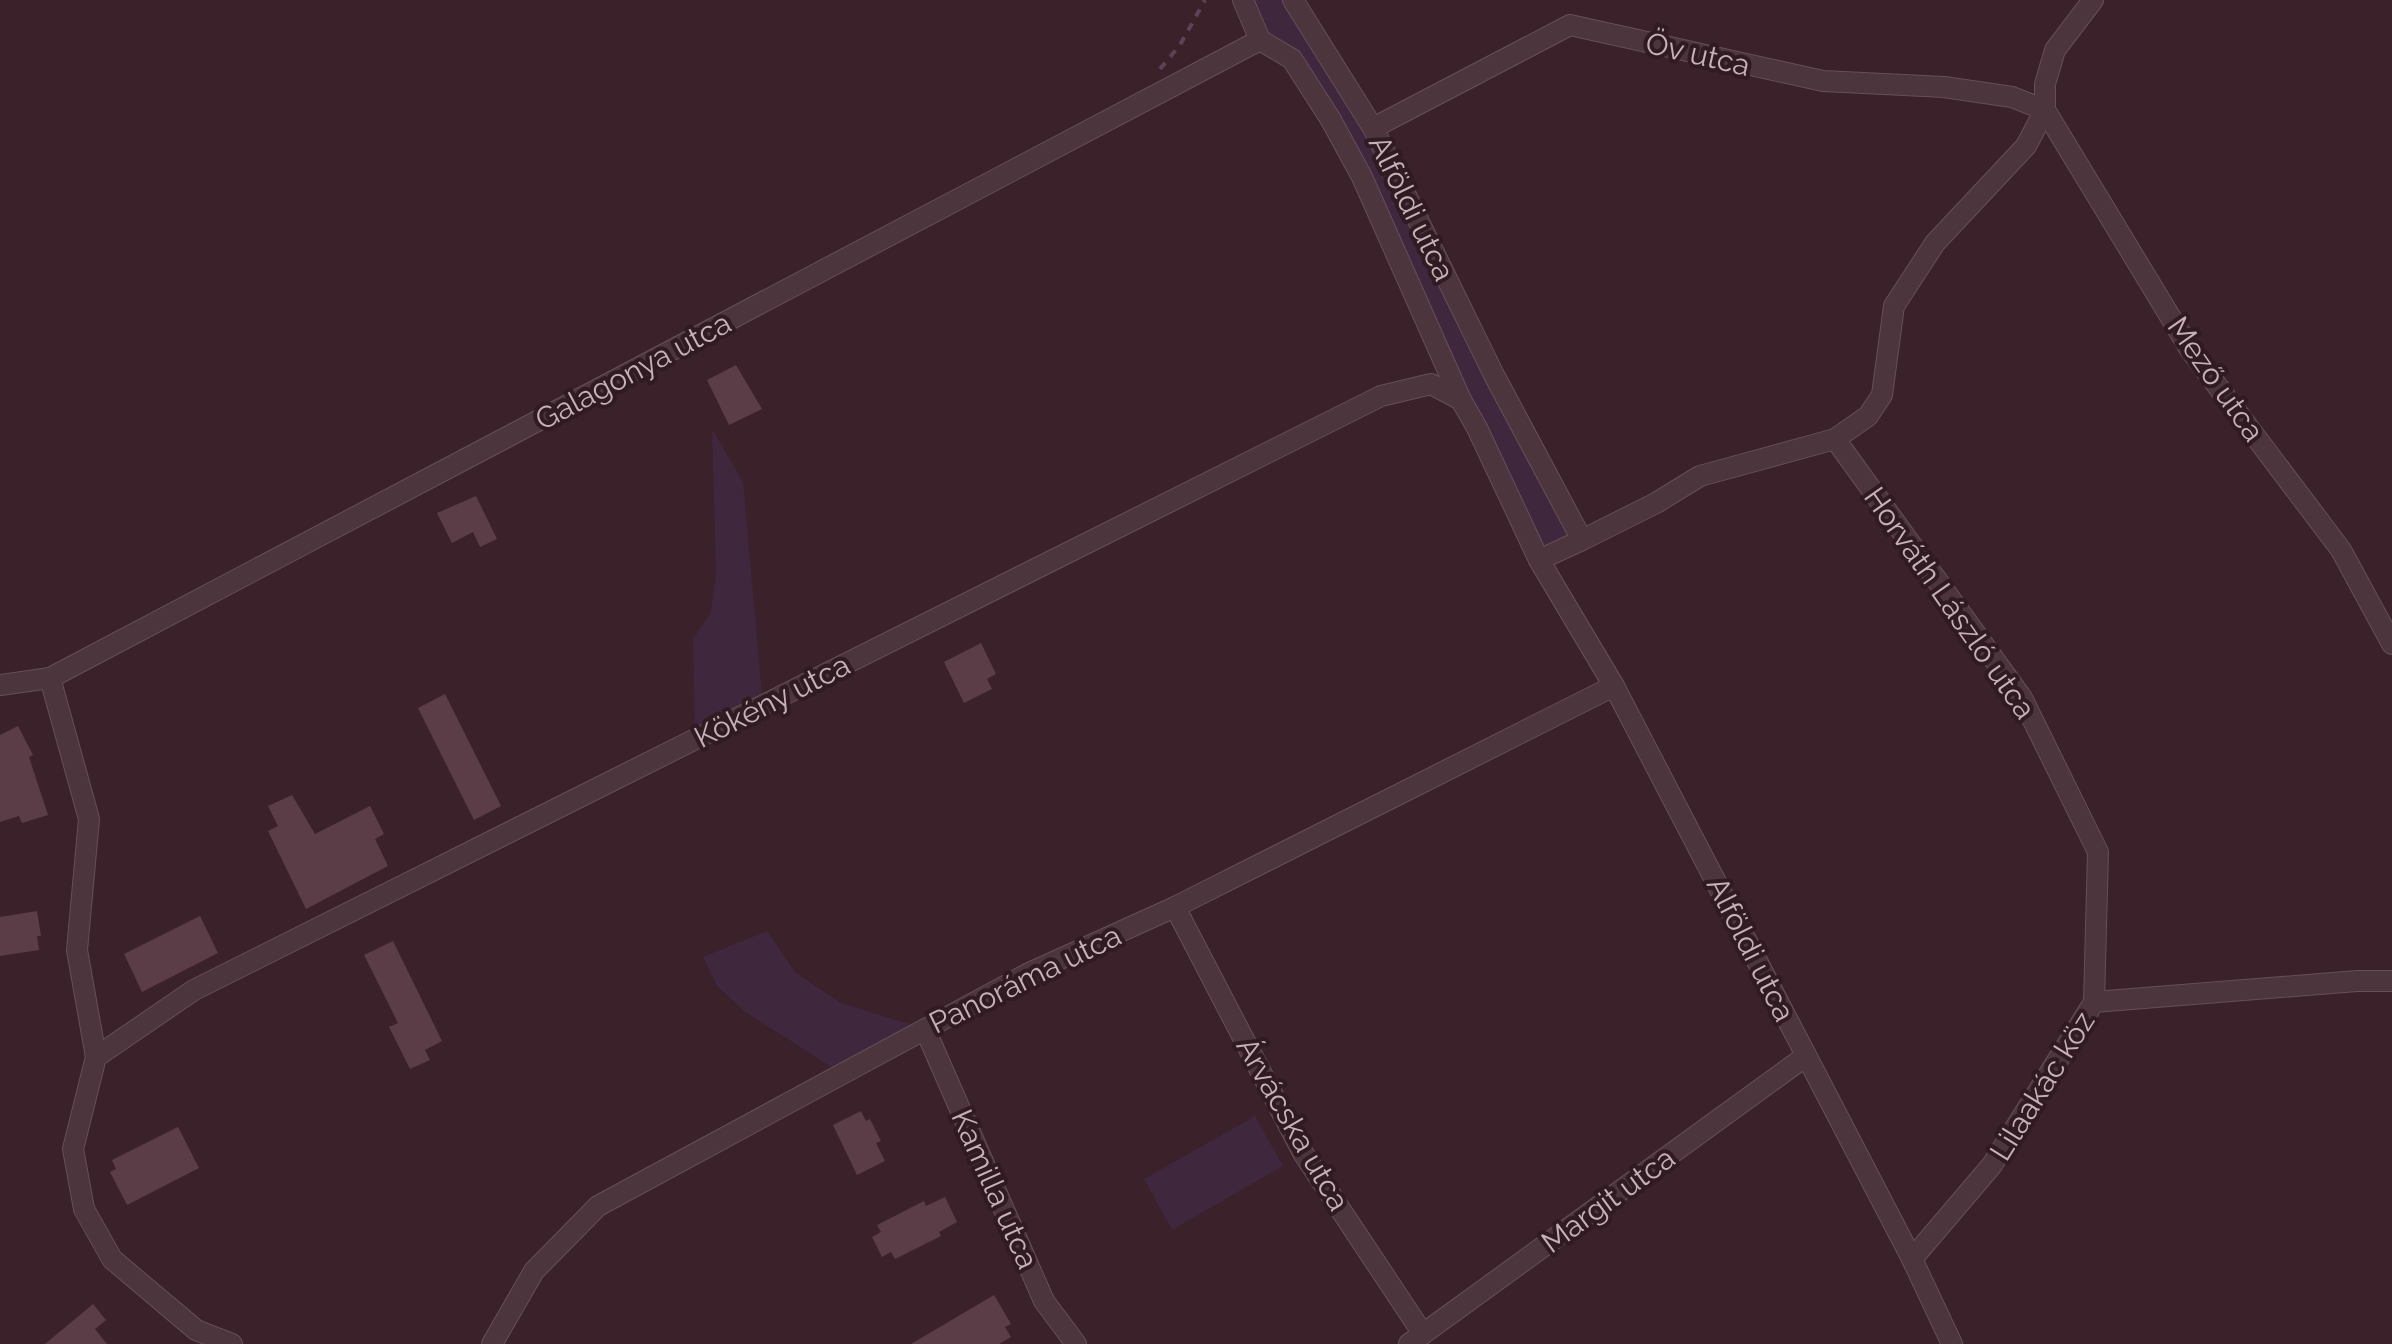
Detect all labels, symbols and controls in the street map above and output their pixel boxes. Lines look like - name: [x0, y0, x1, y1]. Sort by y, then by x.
- street label: Öv utca: [1643, 25, 1753, 83]
- street label: Alföldi utca: [1362, 130, 1462, 286]
- street label: Galagonya utca: [529, 305, 737, 437]
- street label: Mező utca: [2160, 310, 2272, 448]
- street label: Horváth László utca: [1857, 481, 2043, 725]
- street label: Kökény utca: [688, 647, 856, 755]
- street label: Alföldi utca: [1700, 871, 1802, 1027]
- street label: Panoráma utca: [923, 917, 1127, 1041]
- street label: Lilaakác köz: [1982, 1005, 2102, 1167]
- street label: Árvácska utca: [1229, 1031, 1357, 1217]
- street label: Kamilla utca: [944, 1104, 1046, 1274]
- street label: Margit utca: [1535, 1140, 1681, 1260]

